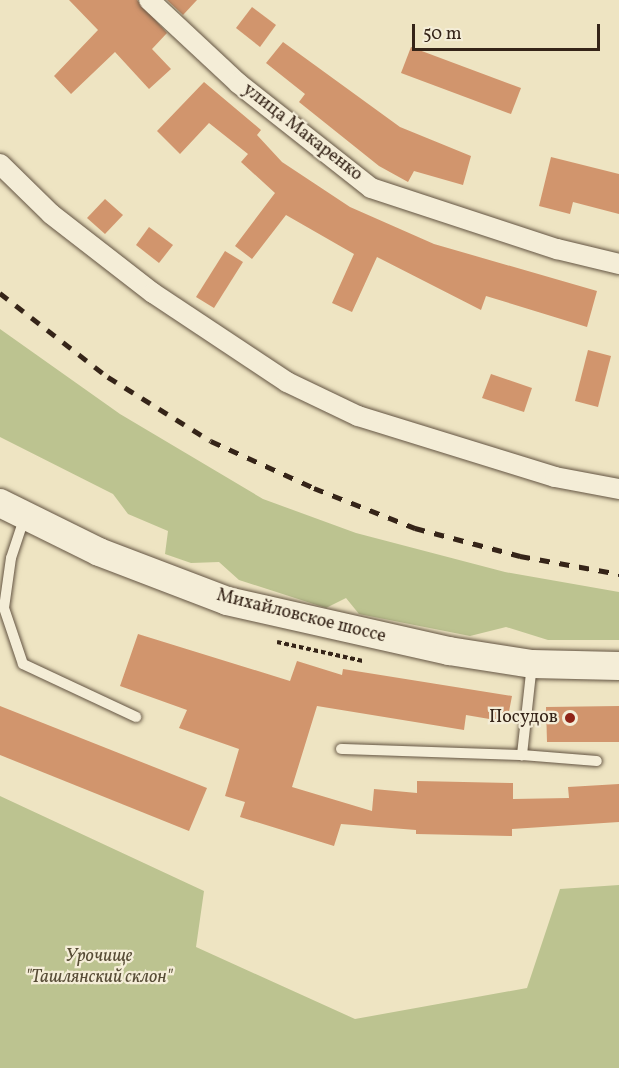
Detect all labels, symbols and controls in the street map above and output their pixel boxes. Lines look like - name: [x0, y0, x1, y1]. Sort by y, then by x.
- scale bar: [415, 12, 602, 50]
- text: 50 m: [423, 22, 462, 47]
- street label: улица Макаренко: [238, 79, 366, 187]
- street label: Михайловское шоссе: [214, 585, 388, 649]
- place label: Посудов: [489, 707, 558, 729]
- marker: Посудов: [563, 711, 577, 725]
- park label: Урочище "Ташлянский склон": [25, 947, 173, 990]

